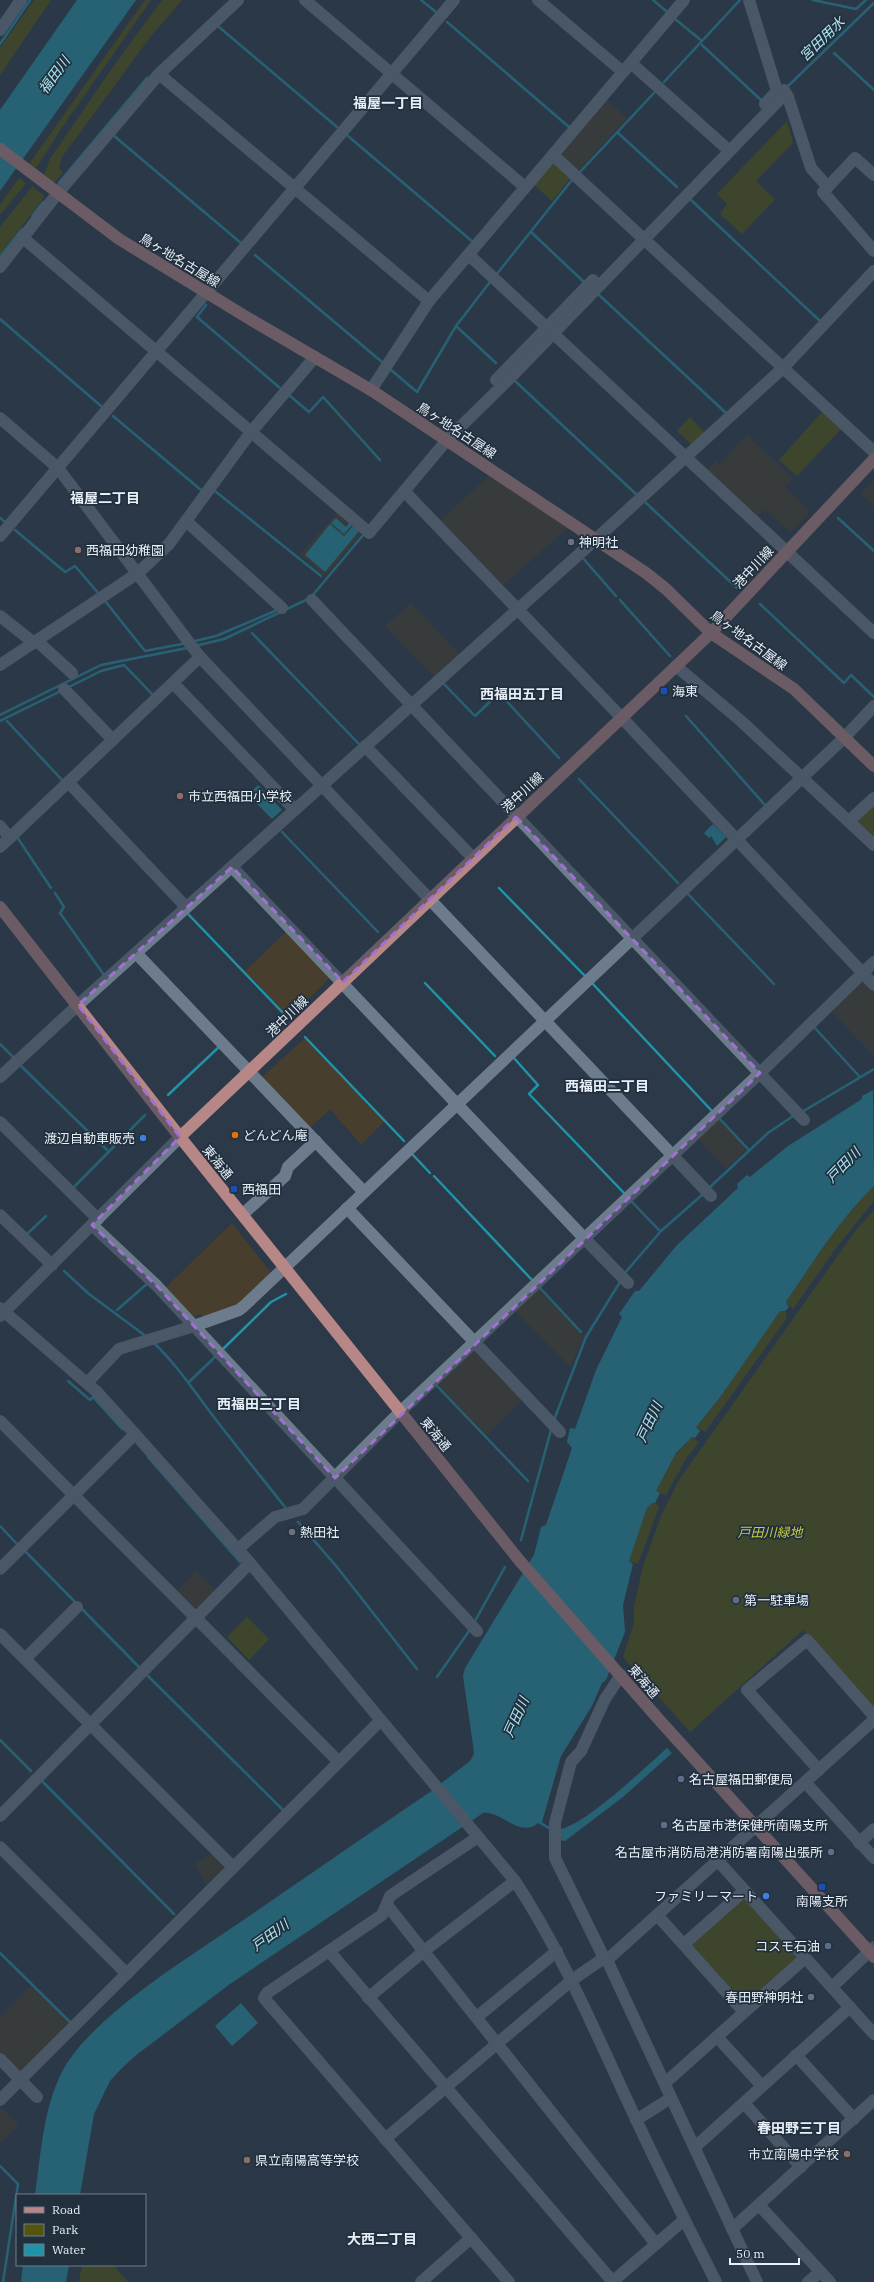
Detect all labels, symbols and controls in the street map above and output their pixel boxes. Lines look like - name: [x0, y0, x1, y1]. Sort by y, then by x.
- water label: 宮田用水: [796, 12, 850, 65]
- water label: 福田川: [34, 51, 75, 97]
- district label: 福屋一丁目: [353, 94, 423, 112]
- street label: 鳥ヶ地名古屋線: [136, 230, 223, 291]
- street label: 鳥ヶ地名古屋線: [414, 399, 500, 462]
- district label: 福屋二丁目: [70, 489, 140, 507]
- place label: 神明社: [579, 534, 618, 551]
- marker: 神明社: [566, 537, 576, 547]
- place label: 西福田幼稚園: [86, 542, 164, 559]
- street label: 港中川線: [729, 543, 777, 592]
- marker: 西福田幼稚園: [73, 545, 83, 555]
- street label: 鳥ヶ地名古屋線: [707, 607, 791, 674]
- place label: 海東: [672, 683, 698, 700]
- district label: 西福田五丁目: [480, 685, 564, 703]
- marker: 海東: [659, 686, 669, 696]
- street label: 港中川線: [498, 768, 547, 816]
- place label: 市立西福田小学校: [188, 788, 292, 805]
- marker: 市立西福田小学校: [175, 791, 185, 801]
- street label: 港中川線: [263, 992, 312, 1041]
- district label: 西福田二丁目: [565, 1077, 649, 1095]
- place label: どんどん庵: [243, 1127, 308, 1144]
- place label: 渡辺自動車販売: [44, 1130, 135, 1147]
- marker: どんどん庵: [230, 1130, 240, 1140]
- marker: 渡辺自動車販売: [138, 1133, 148, 1143]
- street label: 東海通: [199, 1142, 236, 1183]
- water label: 戸田川: [822, 1142, 865, 1186]
- place label: 西福田: [242, 1181, 281, 1198]
- marker: 西福田: [229, 1184, 239, 1194]
- district label: 西福田三丁目: [217, 1395, 301, 1413]
- water label: 戸田川: [632, 1397, 667, 1445]
- street label: 東海通: [417, 1414, 454, 1455]
- place label: 熱田社: [300, 1524, 339, 1541]
- park label: 戸田川緑地: [737, 1524, 804, 1541]
- marker: 熱田社: [287, 1527, 297, 1537]
- place label: 第一駐車場: [744, 1592, 809, 1609]
- marker: 第一駐車場: [731, 1595, 741, 1605]
- street label: 東海通: [624, 1661, 663, 1702]
- water label: 戸田川: [499, 1692, 534, 1740]
- place label: 名古屋福田郵便局: [689, 1771, 793, 1788]
- marker: 名古屋福田郵便局: [676, 1774, 686, 1784]
- place label: 名古屋市港保健所南陽支所: [672, 1817, 828, 1834]
- marker: 名古屋市港保健所南陽支所: [659, 1820, 669, 1830]
- place label: 名古屋市消防局港消防署南陽出張所: [615, 1844, 823, 1861]
- marker: 名古屋市消防局港消防署南陽出張所: [826, 1847, 836, 1857]
- marker: 南陽支所: [817, 1882, 827, 1892]
- place label: ファミリーマート: [654, 1888, 758, 1905]
- marker: ファミリーマート: [761, 1891, 771, 1901]
- place label: 南陽支所: [796, 1893, 848, 1910]
- water label: 戸田川: [248, 1914, 294, 1955]
- place label: コスモ石油: [755, 1938, 820, 1955]
- marker: コスモ石油: [823, 1941, 833, 1951]
- place label: 春田野神明社: [725, 1989, 803, 2006]
- marker: 春田野神明社: [806, 1992, 816, 2002]
- district label: 春田野三丁目: [757, 2119, 841, 2137]
- place label: 市立南陽中学校: [748, 2146, 839, 2163]
- marker: 市立南陽中学校: [842, 2149, 852, 2159]
- place label: 県立南陽高等学校: [255, 2152, 359, 2169]
- marker: 県立南陽高等学校: [242, 2155, 252, 2165]
- legend: [16, 2194, 146, 2266]
- text: Road: [52, 2202, 81, 2217]
- text: Park: [52, 2222, 78, 2237]
- district label: 大西二丁目: [347, 2230, 417, 2248]
- scale bar: [730, 2240, 799, 2266]
- text: Water: [52, 2242, 86, 2257]
- text: 50 m: [736, 2246, 765, 2261]

